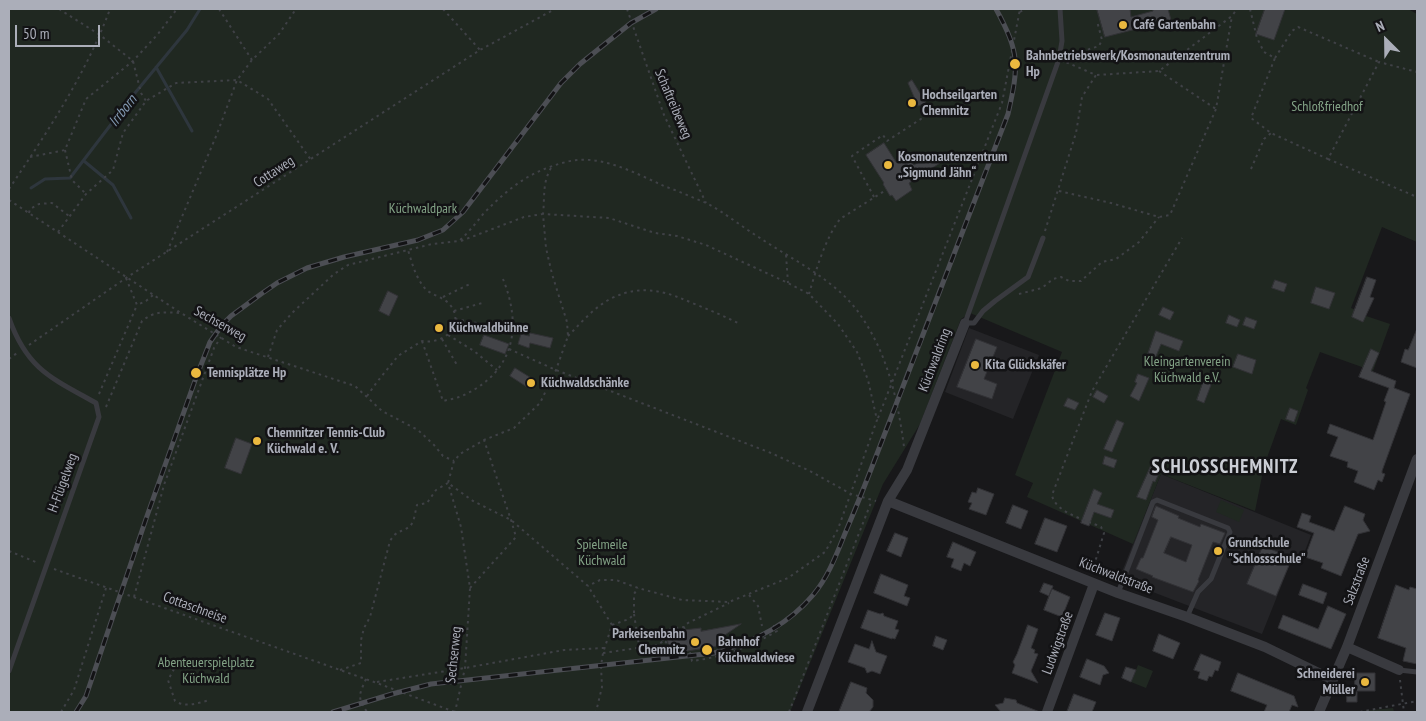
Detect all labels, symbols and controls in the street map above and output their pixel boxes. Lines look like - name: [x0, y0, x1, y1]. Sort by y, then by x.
- scale bar: [18, 15, 102, 47]
- north arrow: [1361, 15, 1411, 65]
- text: N: [1373, 16, 1387, 36]
- place label: Café Gartenbahn: [1133, 17, 1216, 33]
- marker: Café Gartenbahn: [1117, 19, 1129, 31]
- text: 50 m: [23, 24, 49, 43]
- place label: Bahnbetriebswerk/Kosmonautenzentrum Hp: [1026, 48, 1230, 80]
- marker: Bahnbetriebswerk/Kosmonautenzentrum Hp: [1008, 57, 1022, 71]
- street label: Schaftreibeweg: [651, 67, 695, 141]
- place label: Hochseilgarten Chemnitz: [922, 87, 997, 120]
- water label: Irrborn: [105, 92, 141, 130]
- marker: Hochseilgarten Chemnitz: [906, 97, 918, 109]
- park label: Schloßfriedhof: [1291, 99, 1363, 115]
- place label: Kosmonautenzentrum „Sigmund Jähn“: [898, 149, 1007, 182]
- street label: Cottaweg: [250, 153, 298, 191]
- marker: Kosmonautenzentrum „Sigmund Jähn“: [882, 159, 894, 171]
- park label: Küchwaldpark: [389, 201, 457, 217]
- street label: Sechserweg: [191, 303, 249, 345]
- place label: Küchwaldbühne: [449, 320, 528, 336]
- marker: Küchwaldbühne: [433, 322, 445, 334]
- street label: Küchwaldring: [915, 326, 955, 394]
- park label: Kleingartenverein Küchwald e.V.: [1144, 354, 1230, 387]
- place label: Kita Glückskäfer: [985, 357, 1066, 373]
- marker: Kita Glückskäfer: [969, 359, 981, 371]
- place label: Tennisplätze Hp: [207, 365, 286, 381]
- marker: Tennisplätze Hp: [189, 366, 203, 380]
- place label: Küchwaldschänke: [541, 375, 629, 391]
- marker: Küchwaldschänke: [525, 377, 537, 389]
- place label: Chemnitzer Tennis-Club Küchwald e. V.: [267, 425, 385, 458]
- marker: Chemnitzer Tennis-Club Küchwald e. V.: [251, 435, 263, 447]
- street label: H-Flügelweg: [45, 451, 81, 515]
- district label: SCHLOSSCHEMNITZ: [1150, 457, 1300, 479]
- place label: Grundschule "Schlossschule": [1228, 535, 1306, 568]
- park label: Spielmeile Küchwald: [576, 537, 628, 570]
- marker: Grundschule "Schlossschule": [1212, 545, 1224, 557]
- street label: Küchwaldstraße: [1077, 554, 1155, 598]
- street label: Salzstraße: [1340, 554, 1374, 608]
- street label: Cottaschneise: [161, 589, 229, 627]
- street label: Ludwigstraße: [1039, 609, 1077, 677]
- street label: Sechserweg: [443, 626, 465, 684]
- place label: Parkeisenbahn Chemnitz: [612, 626, 685, 658]
- place label: Bahnhof Küchwaldwiese: [718, 634, 795, 666]
- marker: Parkeisenbahn Chemnitz: [689, 636, 701, 648]
- marker: Bahnhof Küchwaldwiese: [700, 643, 714, 657]
- park label: Abenteuerspielplatz Küchwald: [158, 655, 254, 688]
- place label: Schneiderei Müller: [1297, 666, 1355, 699]
- marker: Schneiderei Müller: [1359, 676, 1371, 688]

